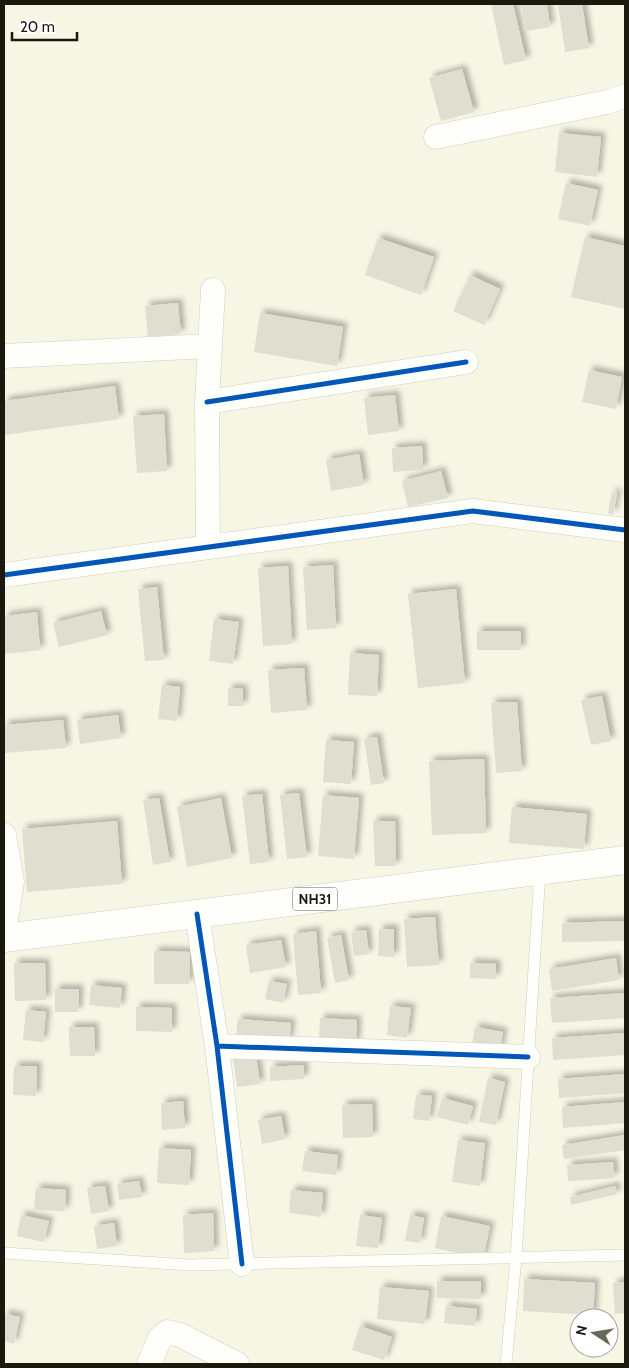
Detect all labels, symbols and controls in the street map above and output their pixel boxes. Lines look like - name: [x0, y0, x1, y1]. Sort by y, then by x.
- scale bar: [12, 10, 78, 42]
- text: 20 m: [20, 18, 55, 36]
- road number: NH31: [292, 888, 338, 911]
- north arrow: [569, 1308, 619, 1358]
- text: N: [571, 1324, 591, 1337]

